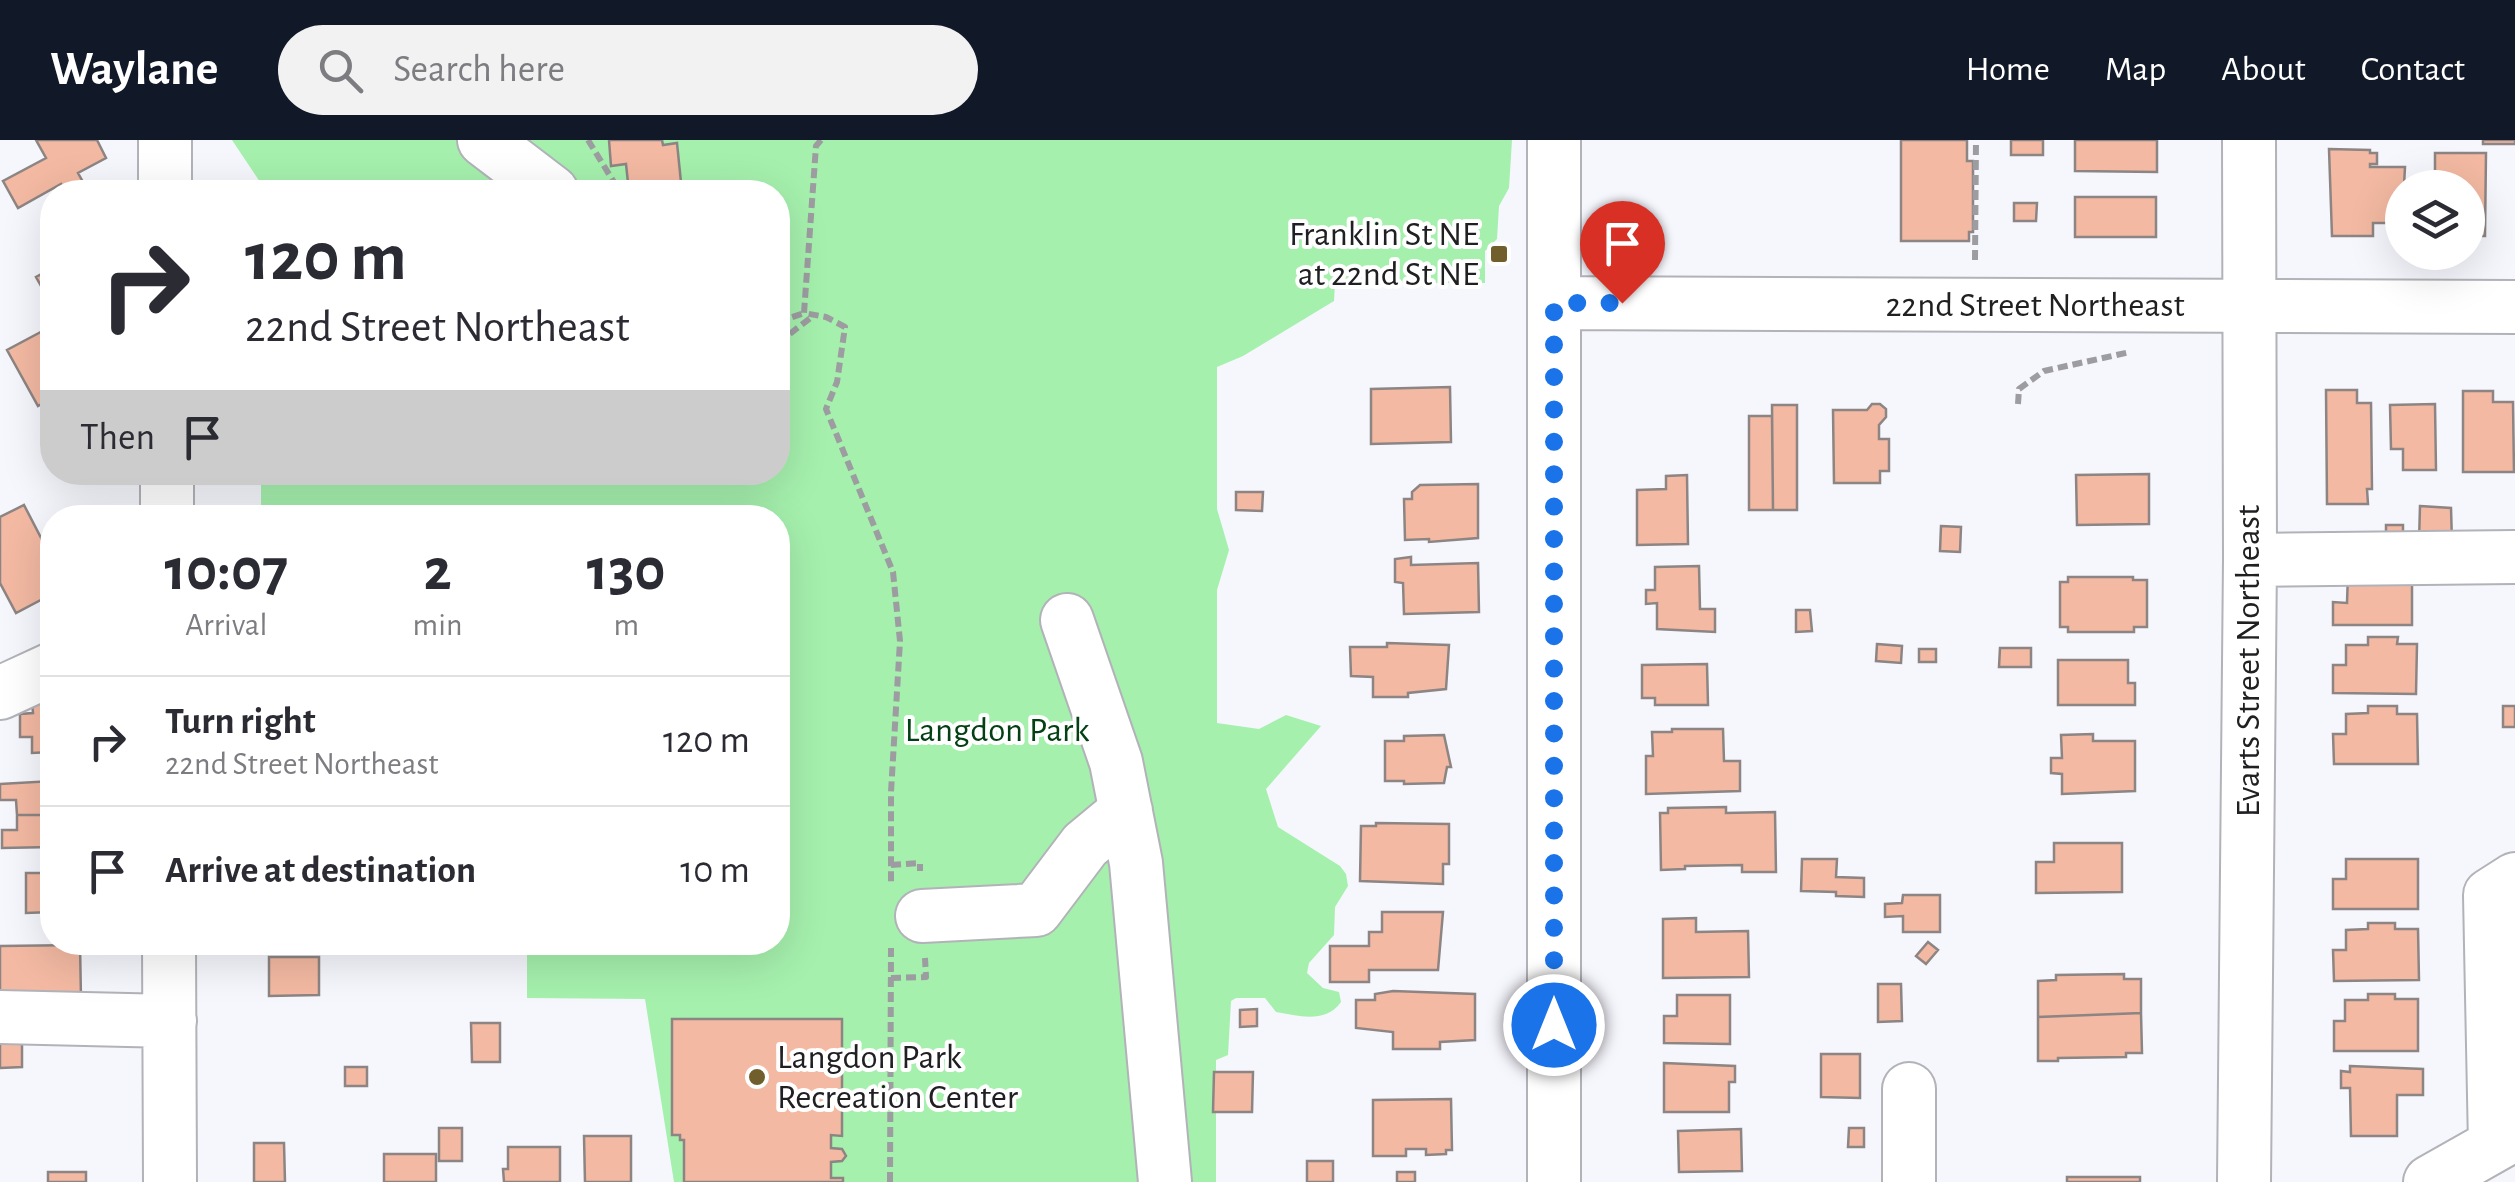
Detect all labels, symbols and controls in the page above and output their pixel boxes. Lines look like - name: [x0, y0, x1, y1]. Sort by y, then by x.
- search box: [278, 25, 978, 115]
- icon: search: [313, 43, 368, 98]
- text: Waylane: [50, 46, 218, 94]
- text: Search here: [393, 51, 565, 89]
- text: Home: [1966, 52, 2050, 87]
- text: Map: [2105, 52, 2166, 87]
- text: About: [2221, 52, 2306, 87]
- text: Contact: [2361, 52, 2465, 87]
- map controls: [2385, 170, 2485, 270]
- button: layers: [2385, 170, 2485, 270]
- pin: [1580, 201, 1665, 304]
- icon: arrive: [1595, 216, 1650, 271]
- place label: Franklin St NE at 22nd St NE: [1289, 217, 1479, 292]
- icon: right: [80, 220, 210, 350]
- text: 120 m: [245, 223, 407, 293]
- marker: Franklin St NE at 22nd St NE: [1488, 243, 1510, 265]
- street label: 22nd Street Northeast: [1885, 288, 2185, 323]
- text: 22nd Street Northeast: [245, 305, 630, 350]
- icon: arrive: [175, 410, 230, 465]
- text: Then: [80, 419, 155, 457]
- street label: Evarts Street Northeast: [2231, 505, 2266, 817]
- text: 10:07: [164, 541, 288, 601]
- text: 2: [423, 541, 452, 601]
- text: 130: [587, 541, 666, 601]
- text: Arrival: [185, 609, 267, 641]
- text: min: [413, 609, 462, 641]
- text: m: [613, 609, 639, 641]
- text: Turn right: [165, 703, 315, 741]
- park label: Langdon Park: [905, 713, 1089, 748]
- icon: right: [80, 714, 135, 769]
- text: 120 m: [663, 722, 750, 760]
- text: 22nd Street Northeast: [165, 748, 438, 780]
- icon: arrive: [80, 844, 135, 899]
- text: Arrive at destination: [165, 852, 476, 890]
- text: 10 m: [680, 852, 750, 890]
- position arrow: [1502, 973, 1606, 1077]
- place label: Langdon Park Recreation Center: [777, 1040, 1019, 1115]
- marker: Langdon Park Recreation Center: [746, 1066, 768, 1088]

